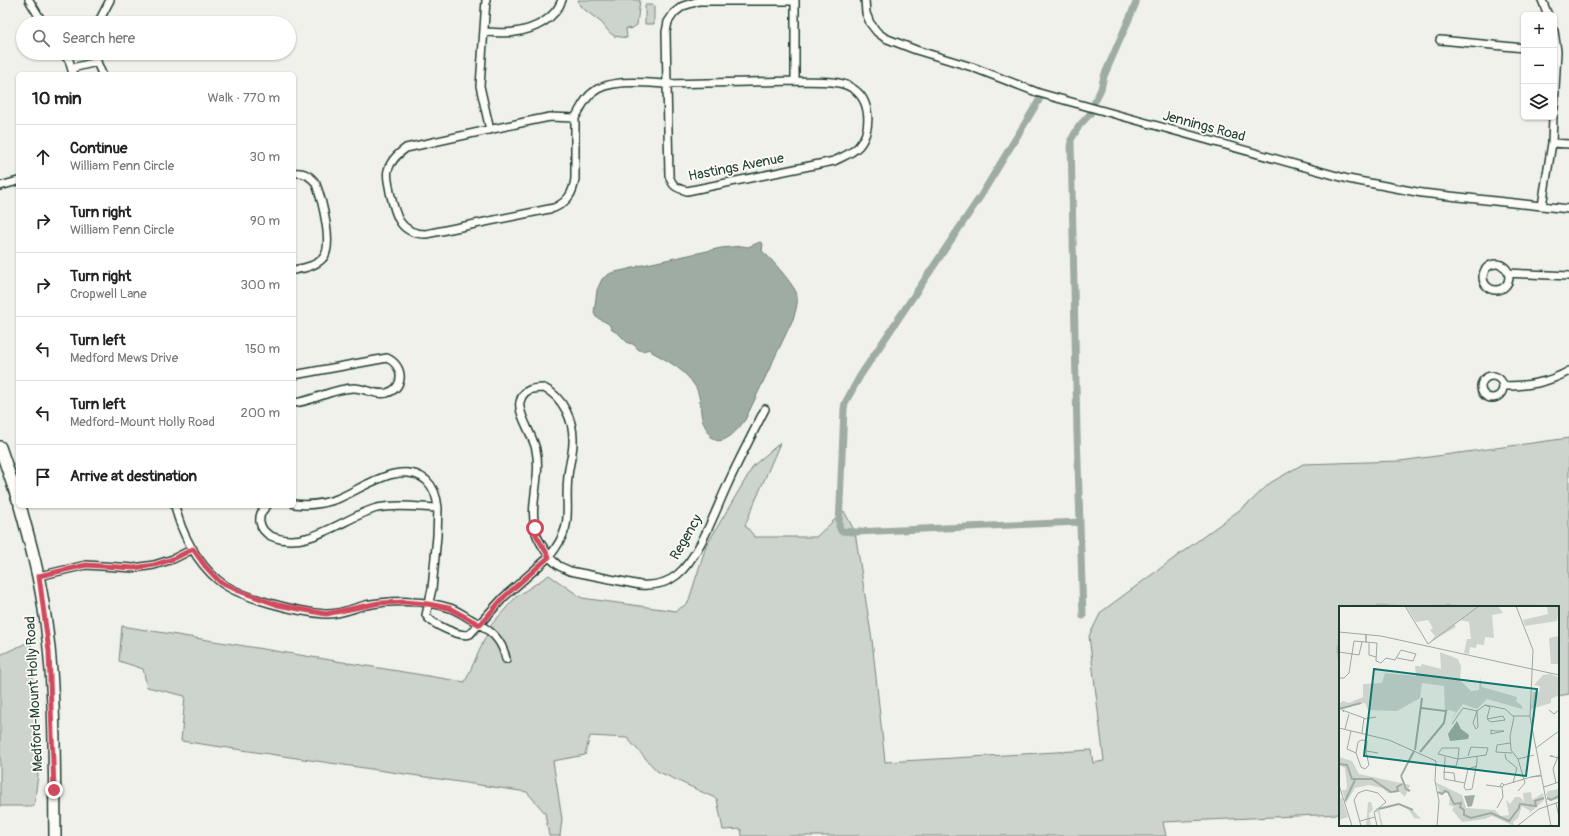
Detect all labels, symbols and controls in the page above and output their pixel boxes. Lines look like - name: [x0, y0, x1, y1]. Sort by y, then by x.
- map controls: [1521, 12, 1557, 120]
- button: +: [1521, 12, 1557, 48]
- search box: [16, 16, 296, 60]
- icon: search: [30, 27, 52, 49]
- text: Search here: [62, 29, 135, 48]
- button: −: [1521, 48, 1557, 84]
- button: layers: [1521, 84, 1557, 120]
- text: 10 min: [32, 88, 82, 109]
- text: Walk · 770 m: [207, 90, 280, 106]
- street label: Jennings Road: [1161, 107, 1247, 145]
- text: Continue: [70, 139, 128, 158]
- icon: ahead: [32, 146, 54, 168]
- text: 30 m: [250, 149, 280, 165]
- street label: Hastings Avenue: [687, 149, 785, 185]
- text: William Penn Circle: [70, 158, 174, 174]
- text: Turn right: [70, 203, 131, 222]
- icon: right: [32, 210, 54, 232]
- text: 90 m: [250, 213, 280, 229]
- text: William Penn Circle: [70, 222, 174, 238]
- text: Turn right: [70, 267, 131, 286]
- icon: right: [32, 274, 54, 296]
- text: 300 m: [241, 277, 280, 293]
- text: Cropwell Lane: [70, 286, 147, 302]
- text: Turn left: [70, 331, 126, 350]
- icon: left: [32, 338, 54, 360]
- text: 150 m: [245, 341, 280, 357]
- text: Medford Mews Drive: [70, 350, 178, 366]
- text: Turn left: [70, 395, 126, 414]
- icon: left: [32, 402, 54, 424]
- text: 200 m: [241, 405, 280, 421]
- text: Medford-Mount Holly Road: [70, 414, 215, 430]
- icon: arrive: [32, 466, 54, 488]
- text: Arrive at destination: [70, 467, 197, 486]
- street label: Regency: [666, 511, 706, 563]
- route start: [526, 519, 544, 537]
- inset map: [1339, 606, 1559, 826]
- street label: Medford-Mount Holly Road: [21, 616, 47, 772]
- route end: [45, 781, 63, 799]

